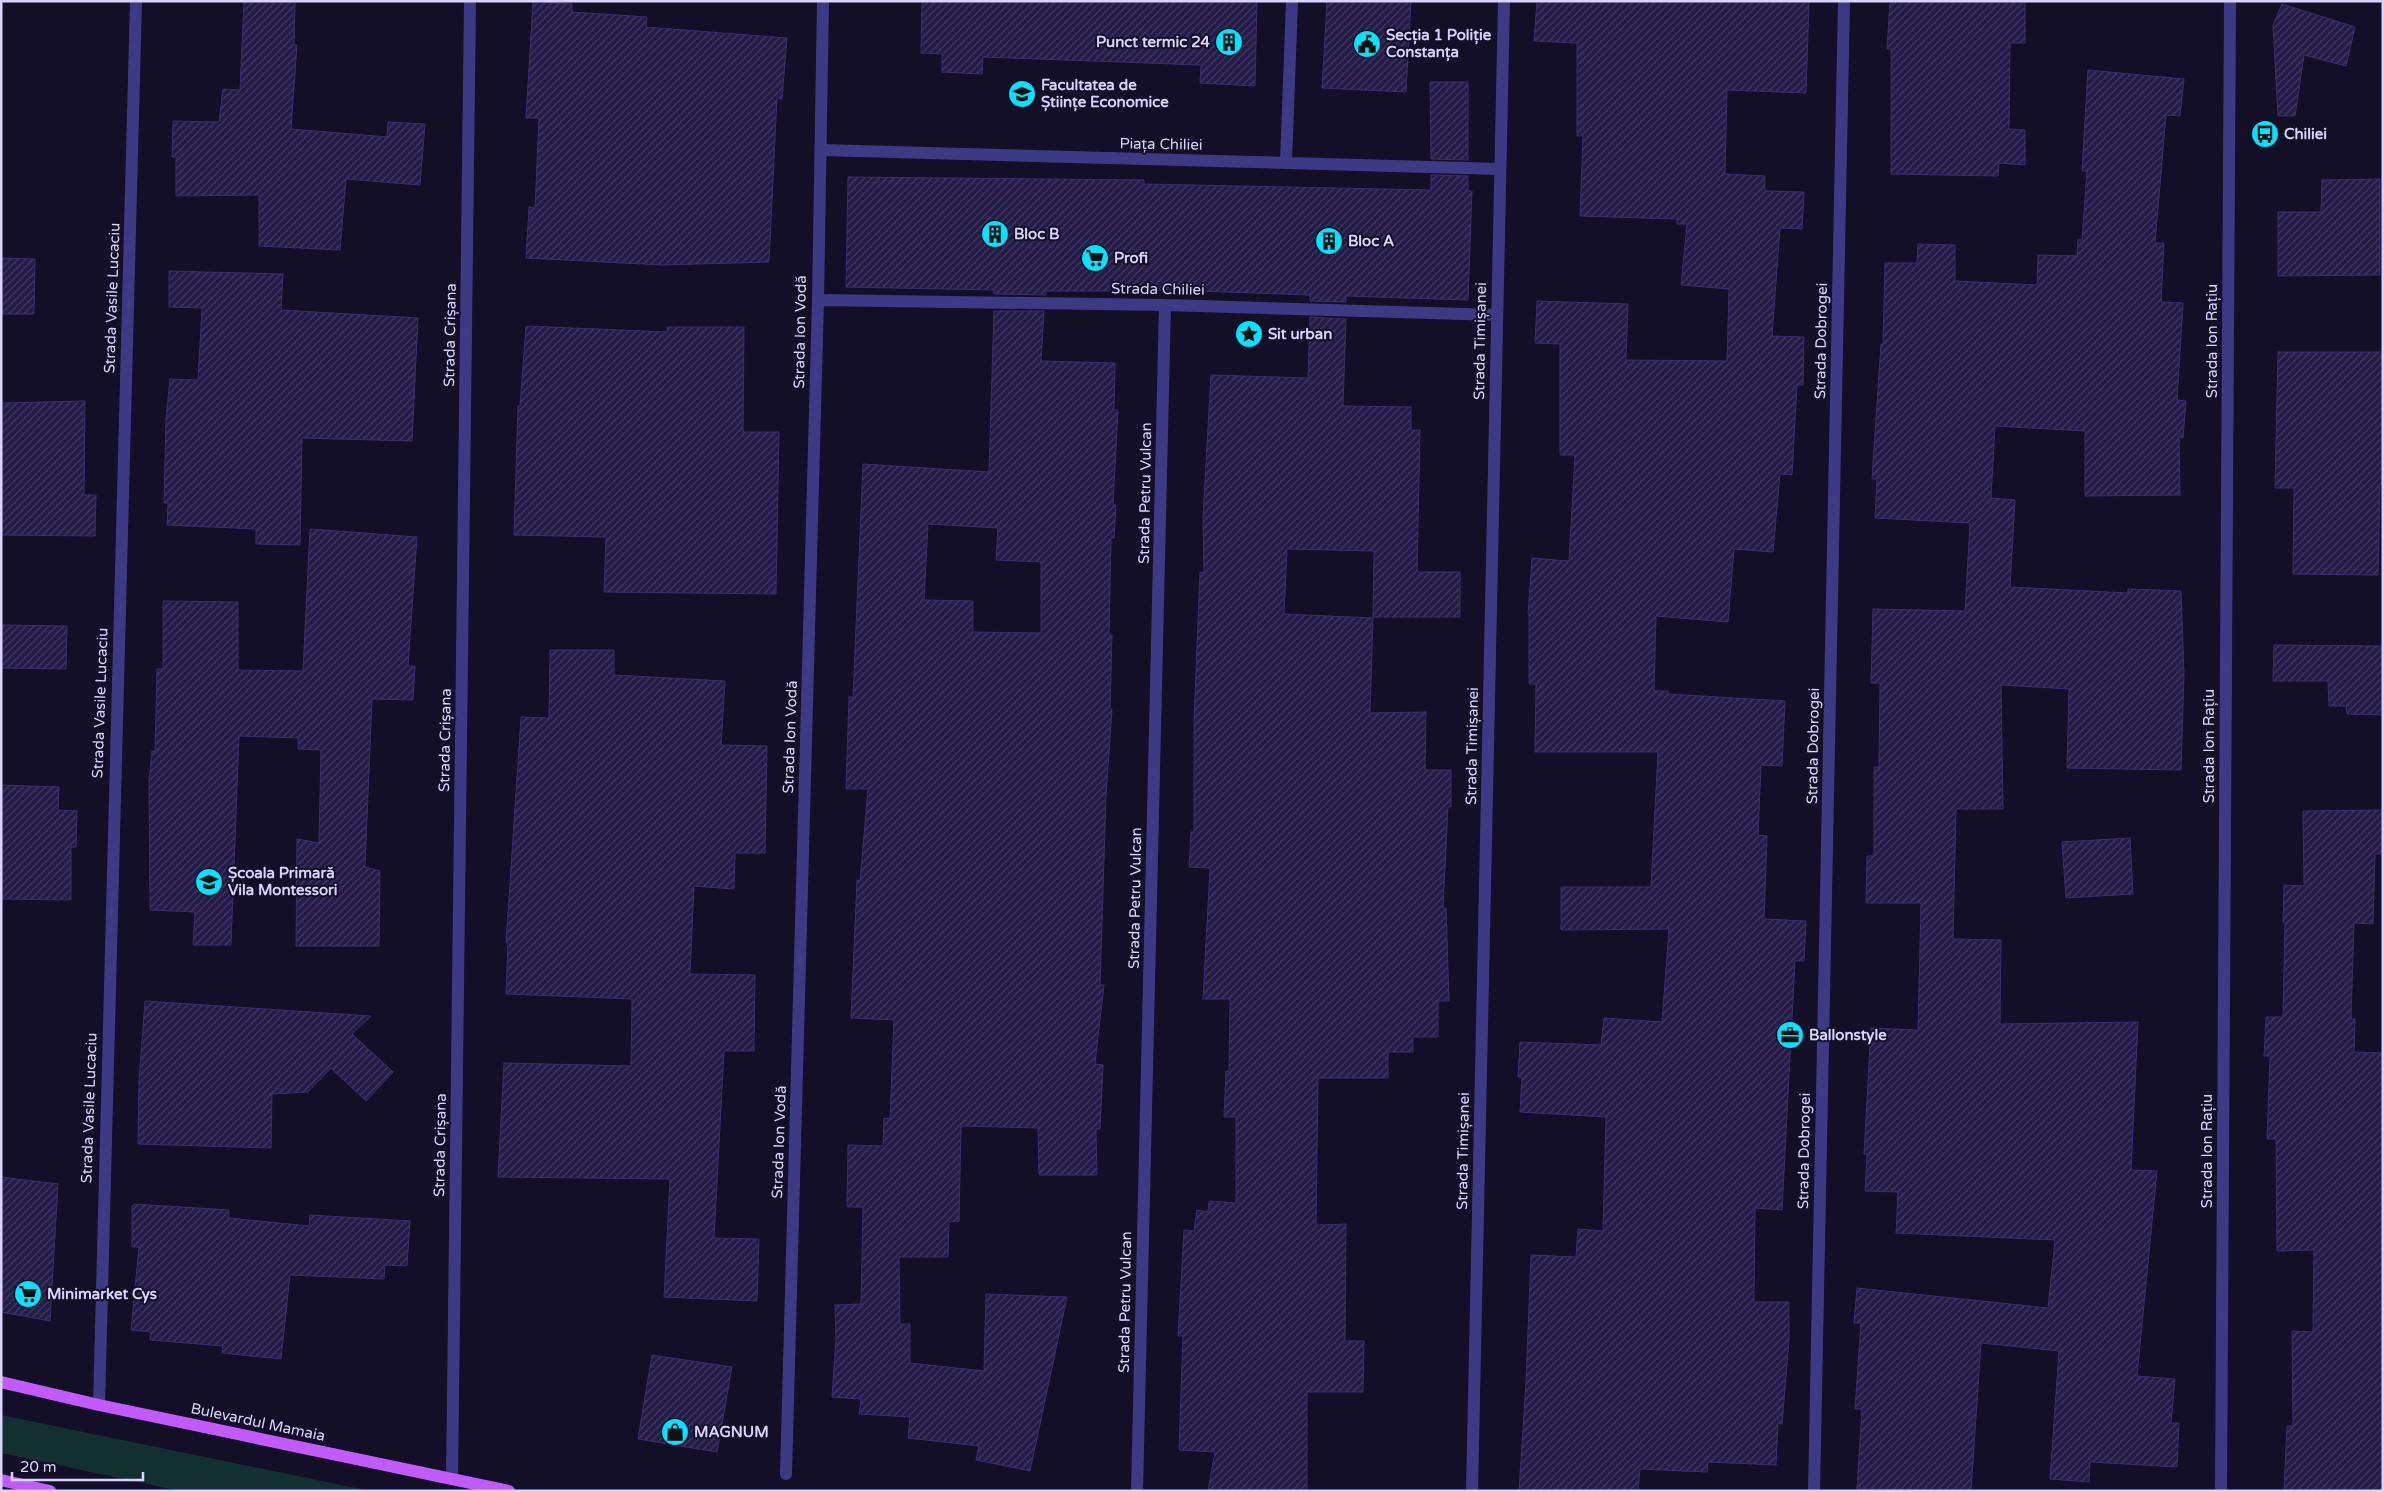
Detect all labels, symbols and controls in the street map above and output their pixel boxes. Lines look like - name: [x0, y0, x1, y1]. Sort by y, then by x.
- place label: Secția 1 Poliție Constanța: [1386, 26, 1492, 62]
- building icon: Punct termic 24: [1214, 27, 1244, 57]
- public building icon: Secția 1 Poliție Constanța: [1352, 29, 1382, 59]
- place label: Punct termic 24: [1096, 33, 1211, 51]
- place label: Facultatea de Științe Economice: [1041, 76, 1169, 112]
- school or university icon: Facultatea de Științe Economice: [1007, 79, 1037, 109]
- bus stop icon: Chiliei: [2250, 119, 2280, 149]
- place label: Chiliei: [2284, 125, 2327, 143]
- street label: Piața Chiliei: [1119, 134, 1203, 154]
- building icon: Bloc B: [980, 219, 1010, 249]
- street label: Strada Vasile Lucaciu: [100, 222, 124, 374]
- place label: Bloc B: [1014, 225, 1059, 243]
- building icon: Bloc A: [1314, 226, 1344, 256]
- place label: Bloc A: [1348, 232, 1394, 250]
- supermarket icon: Profi: [1080, 243, 1110, 273]
- place label: Profi: [1114, 249, 1148, 267]
- street label: Strada Ion Vodă: [790, 275, 810, 389]
- street label: Strada Chiliei: [1111, 279, 1205, 299]
- street label: Strada Timișanei: [1470, 282, 1490, 400]
- street label: Strada Crișana: [440, 283, 460, 387]
- street label: Strada Dobrogei: [1811, 283, 1831, 399]
- street label: Strada Ion Rațiu: [2203, 284, 2221, 398]
- place icon: Sit urban: [1234, 319, 1264, 349]
- place label: Sit urban: [1268, 325, 1332, 343]
- street label: Strada Petru Vulcan: [1135, 422, 1155, 564]
- street label: Strada Vasile Lucaciu: [88, 627, 112, 779]
- street label: Strada Ion Vodă: [779, 680, 801, 794]
- street label: Strada Timișanei: [1462, 687, 1482, 805]
- street label: Strada Crișana: [435, 688, 455, 792]
- street label: Strada Dobrogei: [1803, 688, 1823, 804]
- street label: Strada Ion Rațiu: [2200, 689, 2218, 803]
- street label: Strada Petru Vulcan: [1125, 827, 1145, 969]
- place label: Școala Primară Vila Montessori: [228, 864, 338, 899]
- school or university icon: Școala Primară Vila Montessori: [194, 867, 224, 897]
- office icon: Ballonstyle: [1775, 1020, 1805, 1050]
- place label: Ballonstyle: [1809, 1026, 1887, 1045]
- street label: Strada Vasile Lucaciu: [77, 1032, 101, 1184]
- street label: Strada Ion Vodă: [768, 1085, 790, 1199]
- street label: Strada Timișanei: [1453, 1092, 1473, 1210]
- street label: Strada Crișana: [430, 1093, 450, 1197]
- street label: Strada Dobrogei: [1794, 1093, 1814, 1209]
- street label: Strada Ion Rațiu: [2198, 1094, 2216, 1208]
- street label: Strada Petru Vulcan: [1115, 1231, 1135, 1373]
- supermarket icon: Minimarket Cys: [13, 1279, 43, 1309]
- place label: Minimarket Cys: [47, 1285, 157, 1304]
- street label: Bulevardul Mamaia: [189, 1399, 327, 1445]
- shop icon: MAGNUM: [660, 1417, 690, 1447]
- place label: MAGNUM: [694, 1423, 769, 1441]
- scale bar: [12, 1450, 144, 1482]
- text: 20 m: [20, 1458, 57, 1476]

